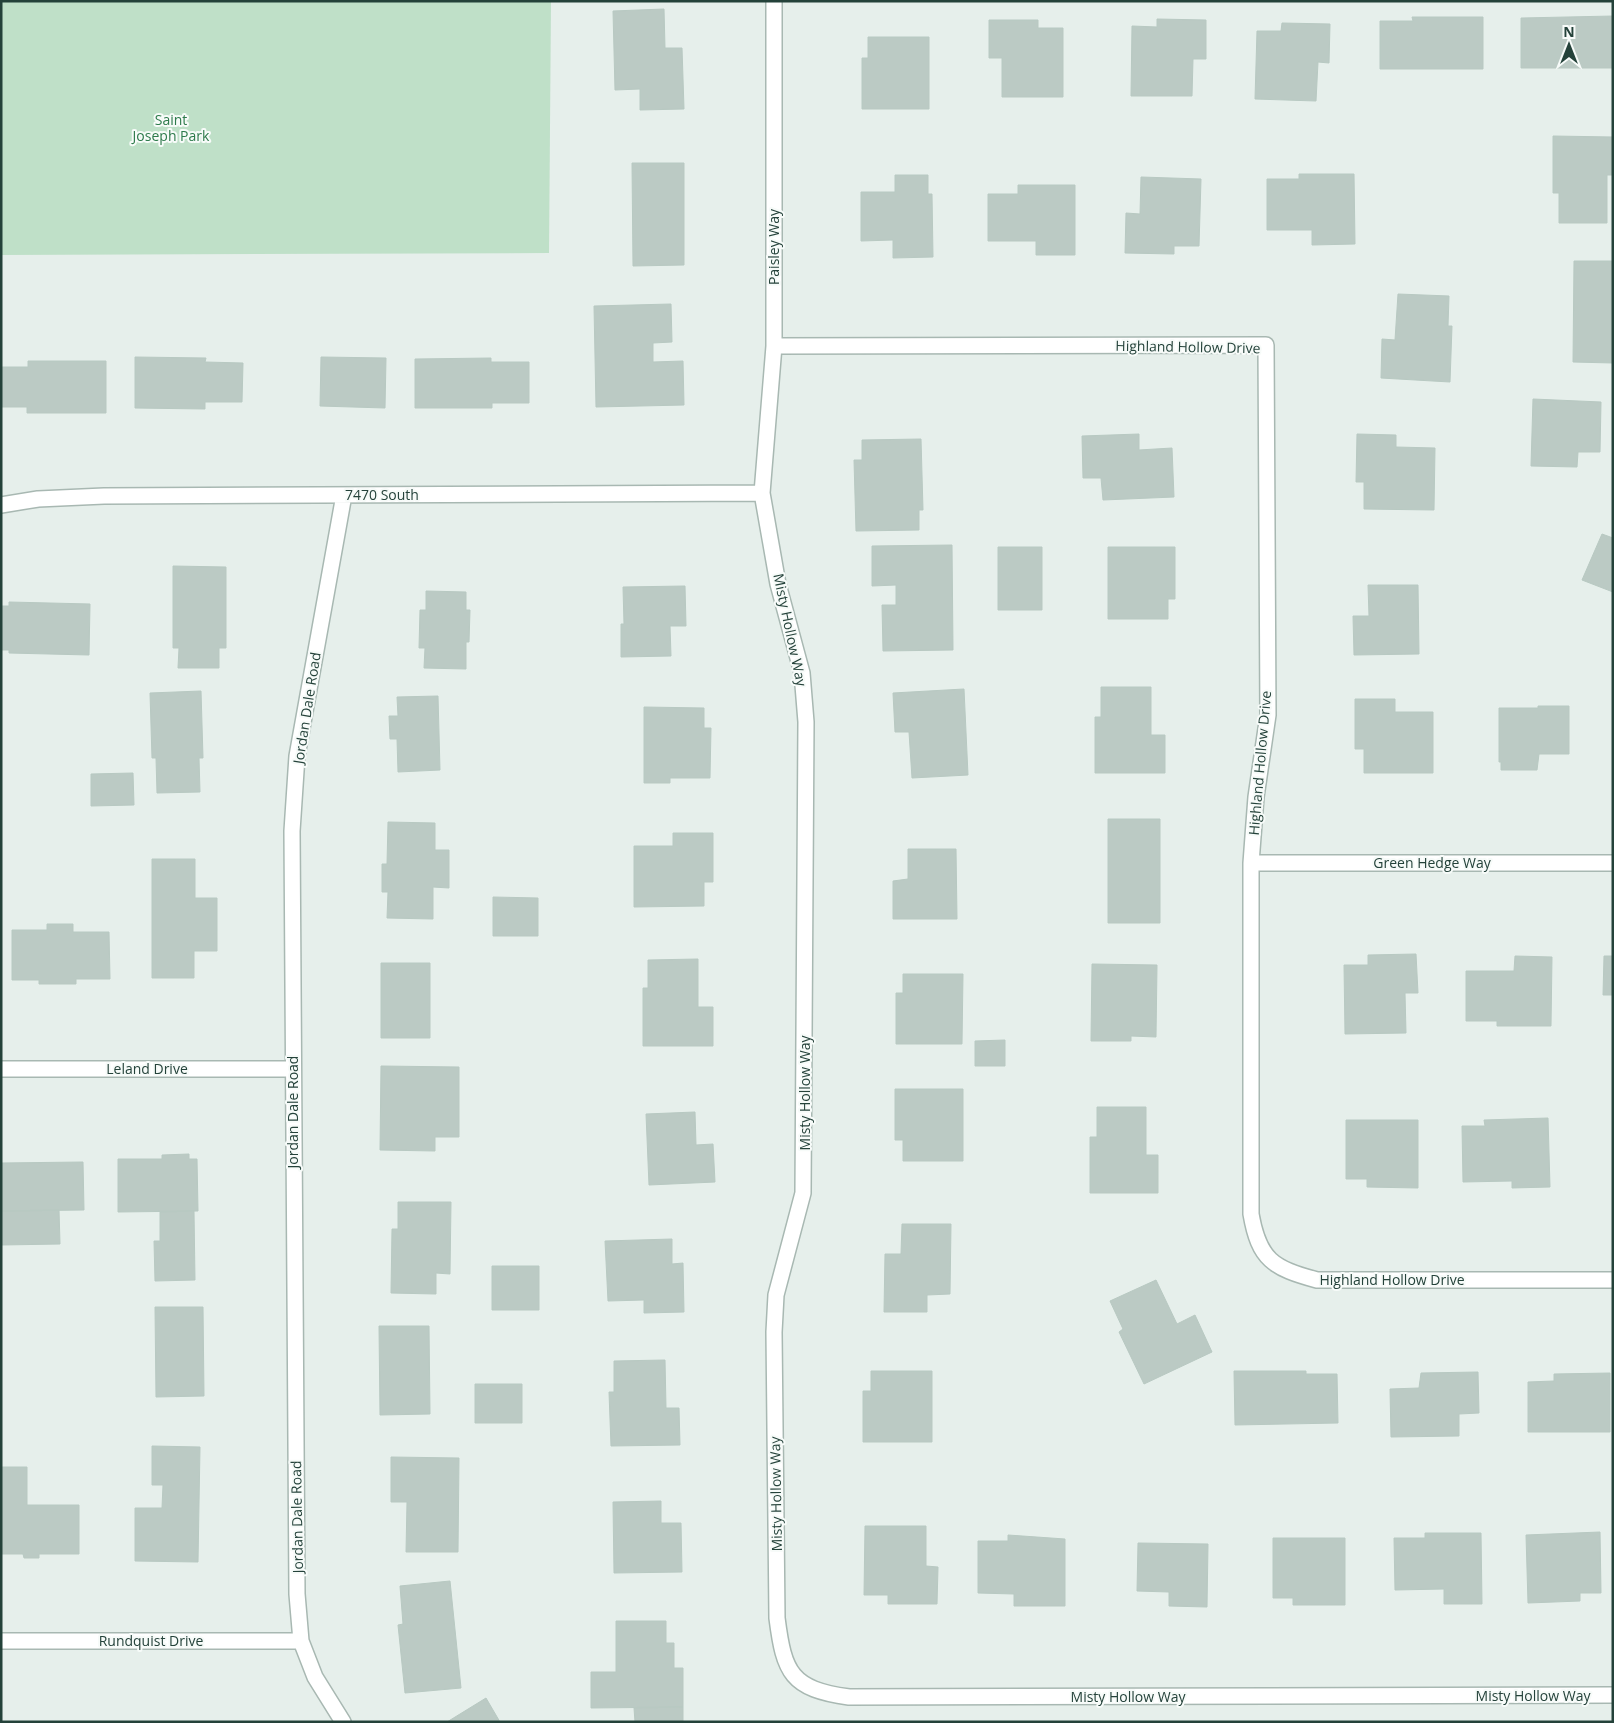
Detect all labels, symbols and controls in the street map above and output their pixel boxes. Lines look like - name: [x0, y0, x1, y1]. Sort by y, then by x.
- north arrow: [1544, 20, 1594, 70]
- text: N: [1563, 22, 1575, 41]
- park label: Saint Joseph Park: [131, 110, 210, 145]
- street label: Paisley Way: [764, 208, 783, 285]
- street label: Highland Hollow Drive: [1115, 336, 1261, 357]
- street label: 7470 South: [345, 485, 419, 504]
- street label: Misty Hollow Way: [769, 572, 812, 689]
- street label: Jordan Dale Road: [288, 651, 325, 767]
- street label: Highland Hollow Drive: [1244, 690, 1275, 836]
- street label: Green Hedge Way: [1373, 853, 1492, 872]
- street label: Misty Hollow Way: [795, 1035, 814, 1150]
- street label: Jordan Dale Road: [283, 1056, 302, 1170]
- street label: Leland Drive: [106, 1059, 188, 1078]
- street label: Highland Hollow Drive: [1319, 1270, 1465, 1289]
- street label: Misty Hollow Way: [765, 1435, 786, 1552]
- street label: Jordan Dale Road: [286, 1460, 307, 1576]
- street label: Rundquist Drive: [99, 1631, 203, 1650]
- street label: Misty Hollow Way: [1476, 1686, 1591, 1705]
- street label: Misty Hollow Way: [1071, 1687, 1186, 1706]

